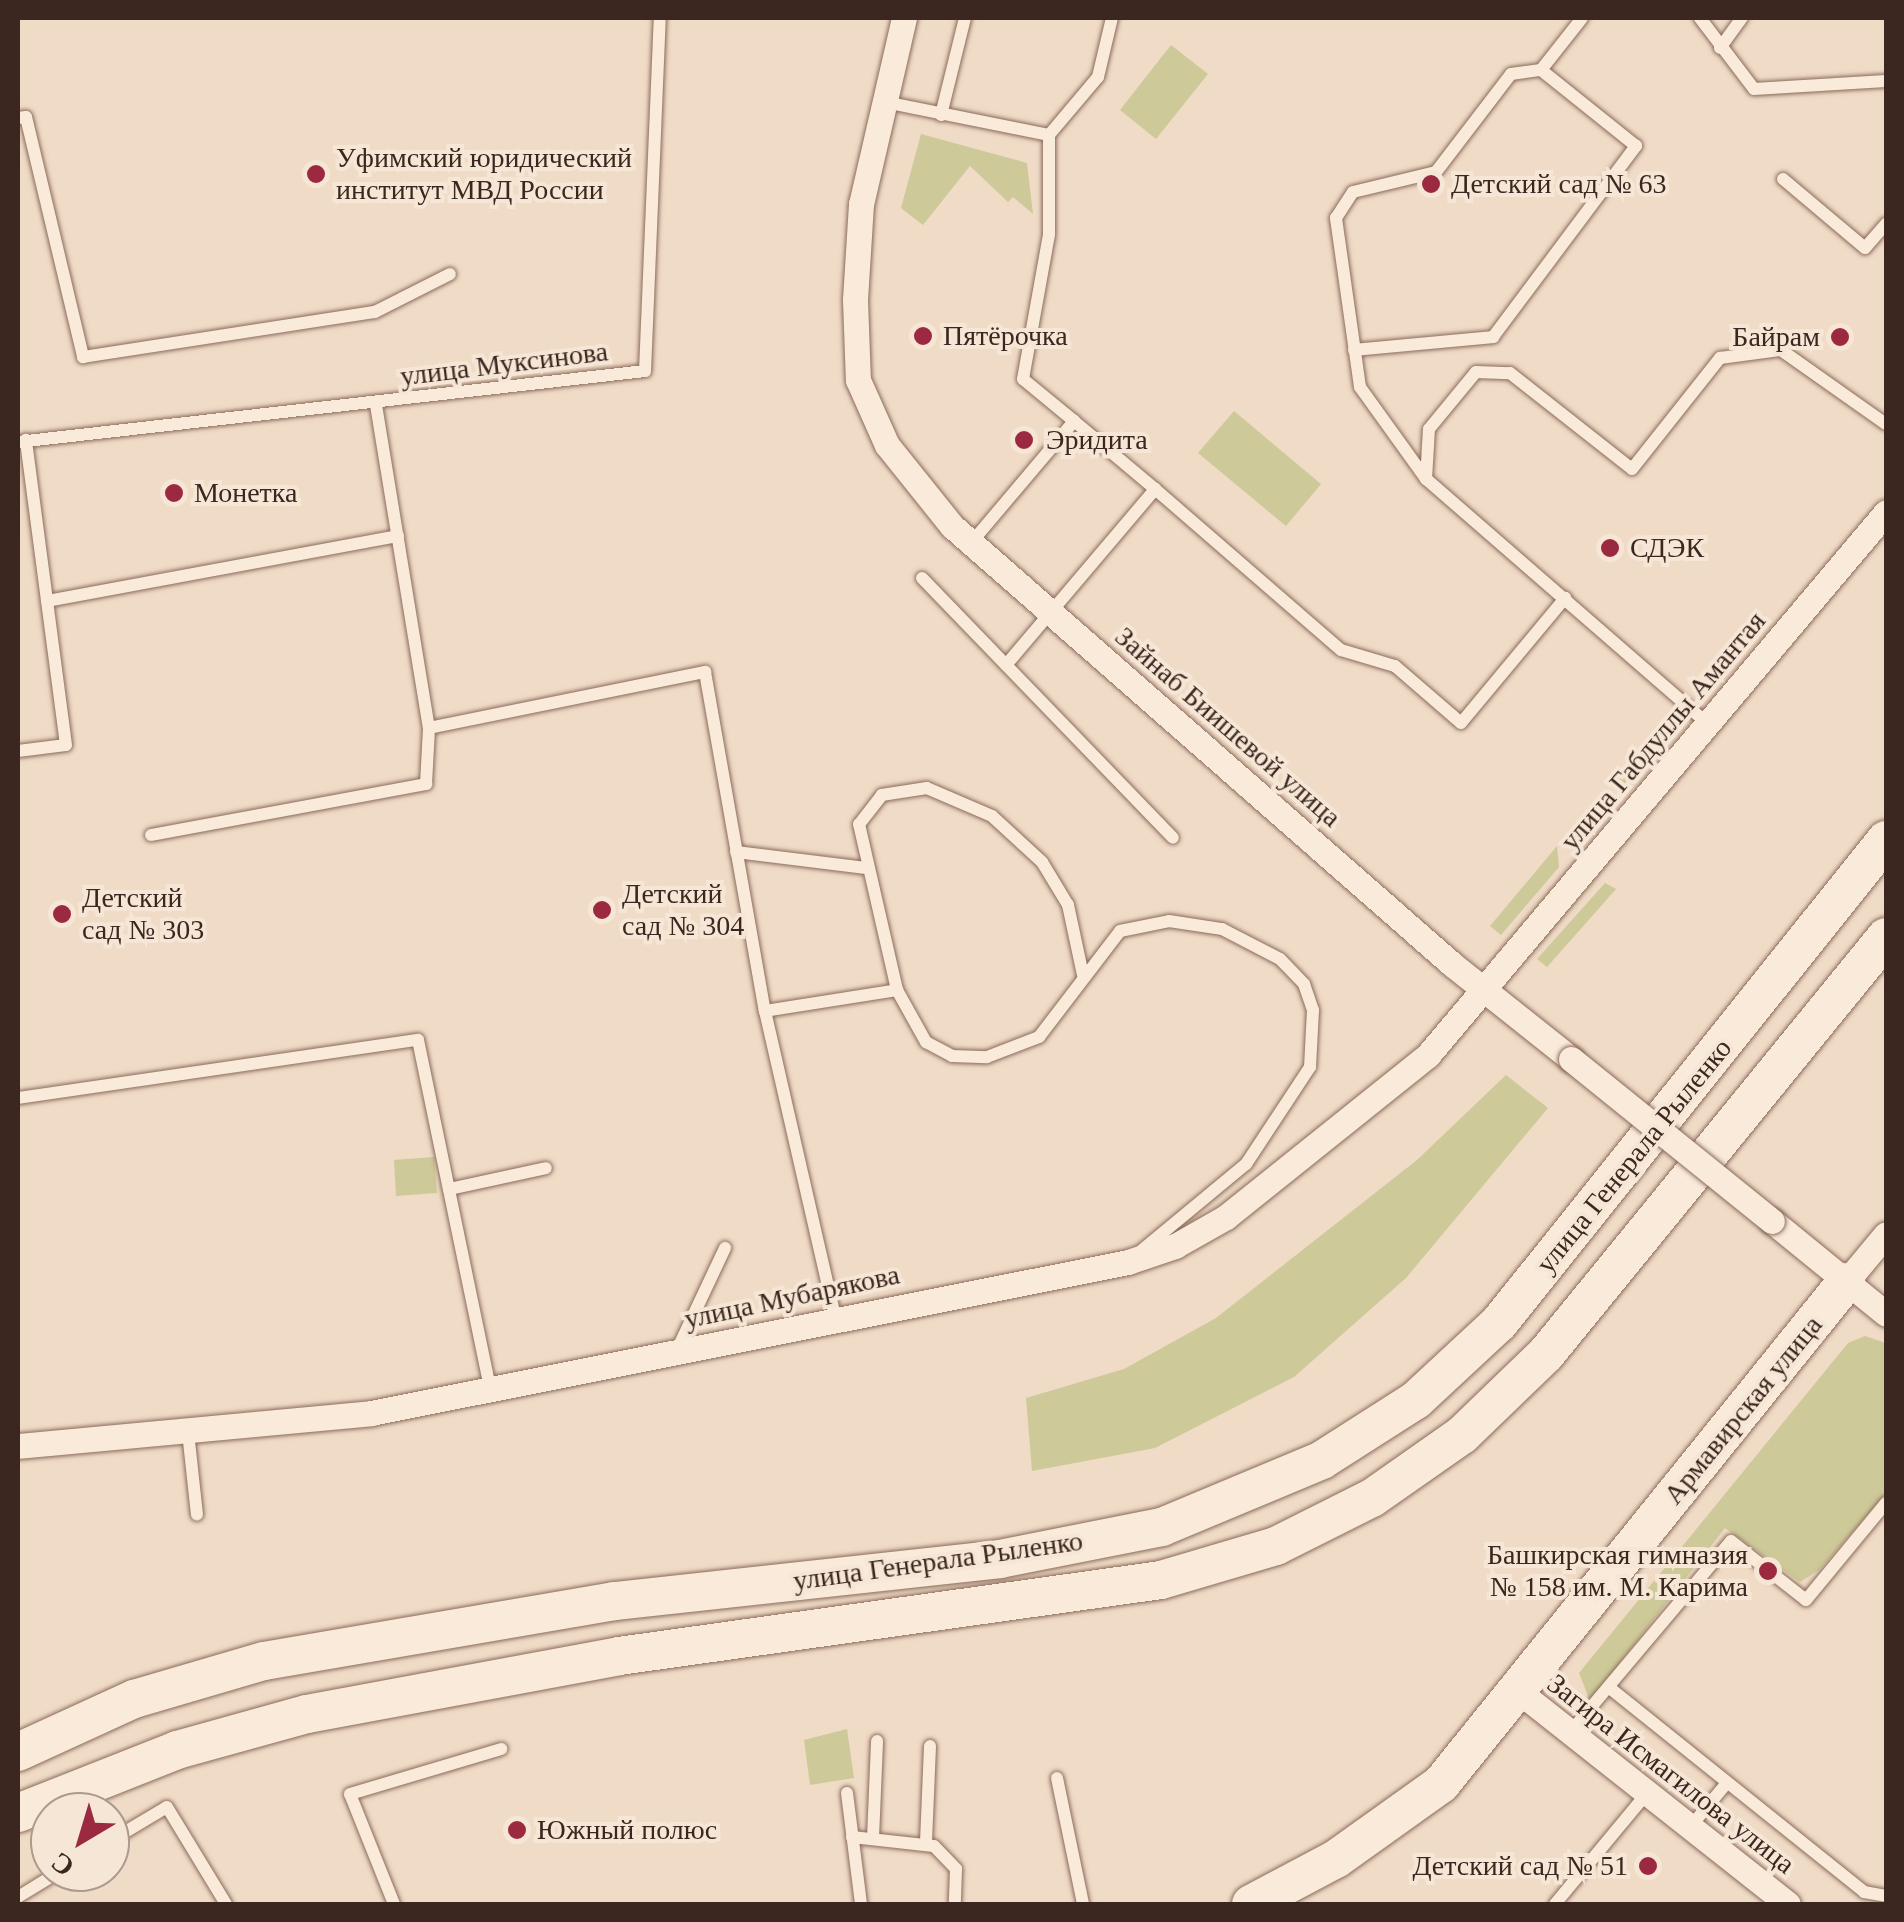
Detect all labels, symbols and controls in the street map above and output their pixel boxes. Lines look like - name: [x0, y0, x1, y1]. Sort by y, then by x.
- place label: Уфимский юридический институт МВД России: [336, 141, 632, 207]
- marker: Уфимский юридический институт МВД России: [305, 163, 327, 185]
- place label: Детский сад № 63: [1451, 167, 1667, 201]
- marker: Детский сад № 63: [1420, 173, 1442, 195]
- place label: Пятёрочка: [943, 319, 1068, 353]
- place label: Байрам: [1732, 320, 1820, 354]
- marker: Пятёрочка: [912, 325, 934, 347]
- marker: Байрам: [1829, 326, 1851, 348]
- street label: улица Муксинова: [398, 335, 610, 393]
- place label: Эридита: [1046, 423, 1148, 457]
- marker: Эридита: [1011, 427, 1037, 453]
- place label: Монетка: [194, 476, 297, 510]
- marker: Монетка: [163, 482, 185, 504]
- place label: СДЭК: [1630, 531, 1704, 565]
- marker: СДЭК: [1599, 537, 1621, 559]
- street label: улица Габдуллы Амантая: [1553, 605, 1773, 857]
- street label: Зайнаб Биишевой улица: [1108, 620, 1348, 834]
- place label: Детский сад № 304: [622, 877, 744, 943]
- place label: Детский сад № 303: [82, 881, 204, 947]
- marker: Детский сад № 304: [591, 899, 613, 921]
- marker: Детский сад № 303: [51, 903, 73, 925]
- street label: улица Генерала Рыленко: [1529, 1032, 1739, 1280]
- street label: улица Мубарякова: [681, 1258, 903, 1336]
- street label: Армавирская улица: [1657, 1309, 1829, 1511]
- street label: улица Генерала Рыленко: [791, 1524, 1085, 1598]
- place label: Башкирская гимназия № 158 им. М. Карима: [1487, 1538, 1748, 1604]
- marker: Башкирская гимназия № 158 им. М. Карима: [1757, 1560, 1779, 1582]
- street label: Загира Исмагилова улица: [1541, 1667, 1801, 1881]
- north arrow: [30, 1792, 130, 1892]
- place label: Южный полюс: [537, 1813, 717, 1847]
- marker: Южный полюс: [506, 1819, 528, 1841]
- text: С: [45, 1846, 80, 1883]
- place label: Детский сад № 51: [1412, 1849, 1628, 1883]
- marker: Детский сад № 51: [1637, 1855, 1659, 1877]

